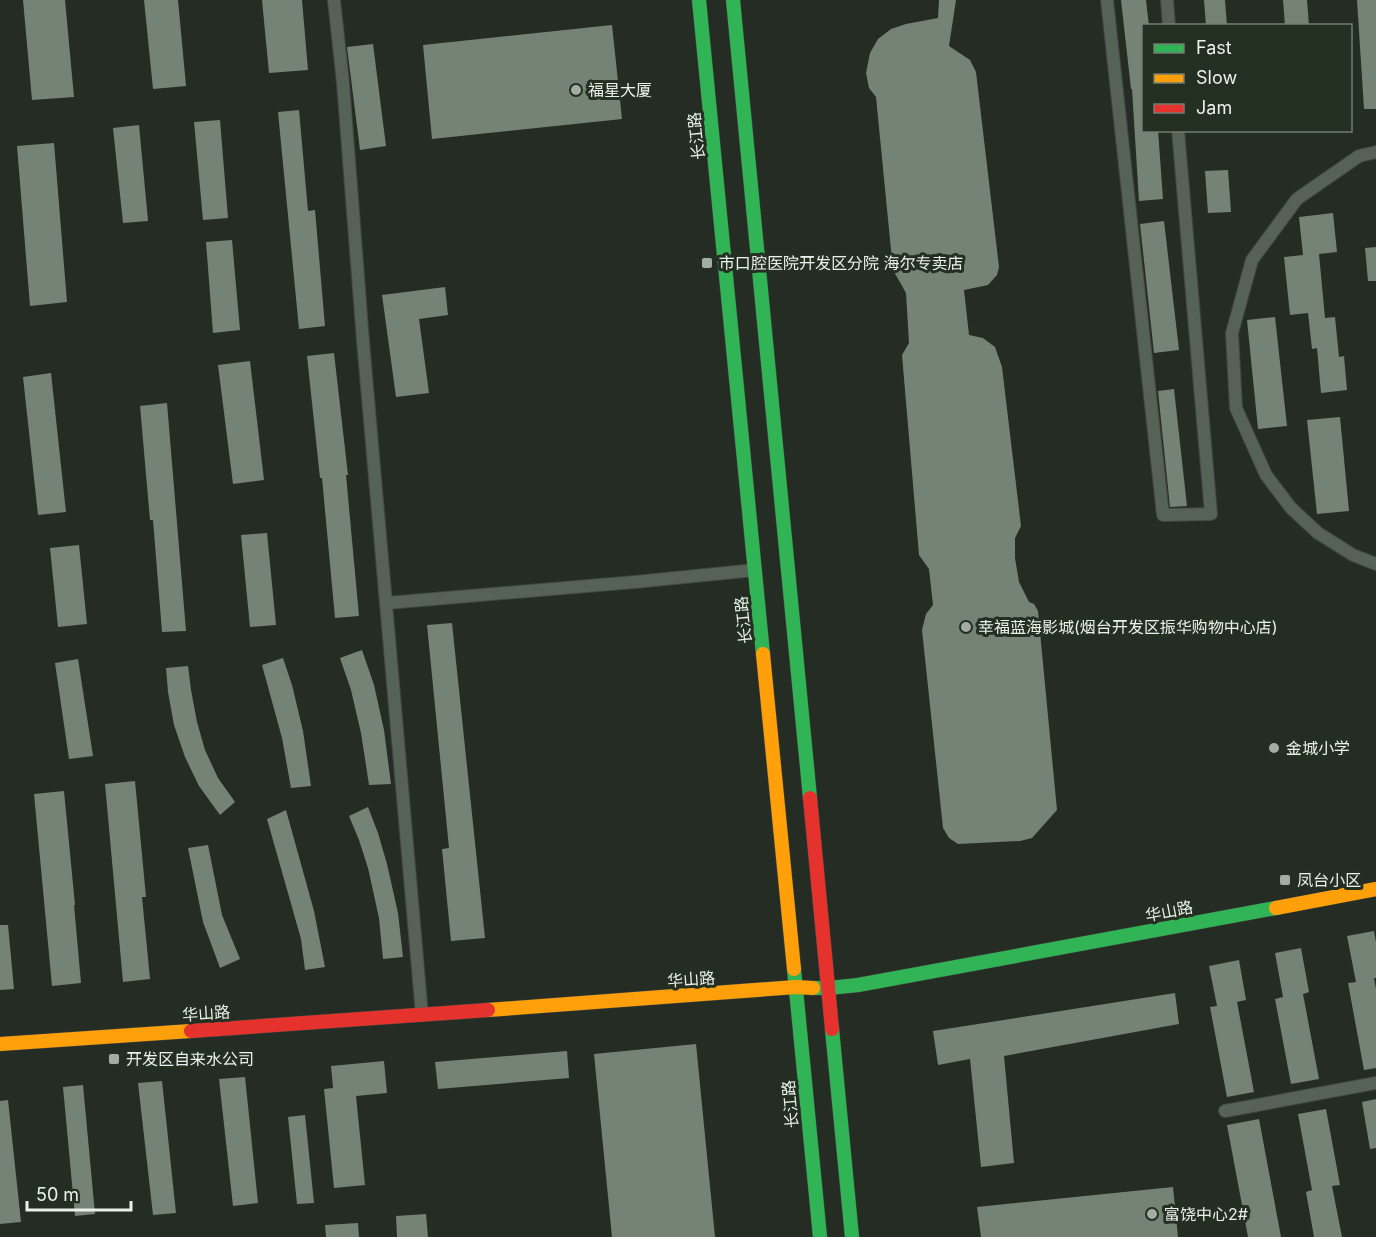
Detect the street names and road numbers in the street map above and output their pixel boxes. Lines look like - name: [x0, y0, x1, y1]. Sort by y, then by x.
- street label: 长江路: [684, 111, 708, 161]
- street label: 长江路: [731, 595, 755, 645]
- street label: 华山路: [1144, 897, 1194, 925]
- street label: 华山路: [666, 967, 716, 991]
- street label: 华山路: [181, 1001, 231, 1025]
- street label: 长江路: [778, 1079, 802, 1129]

